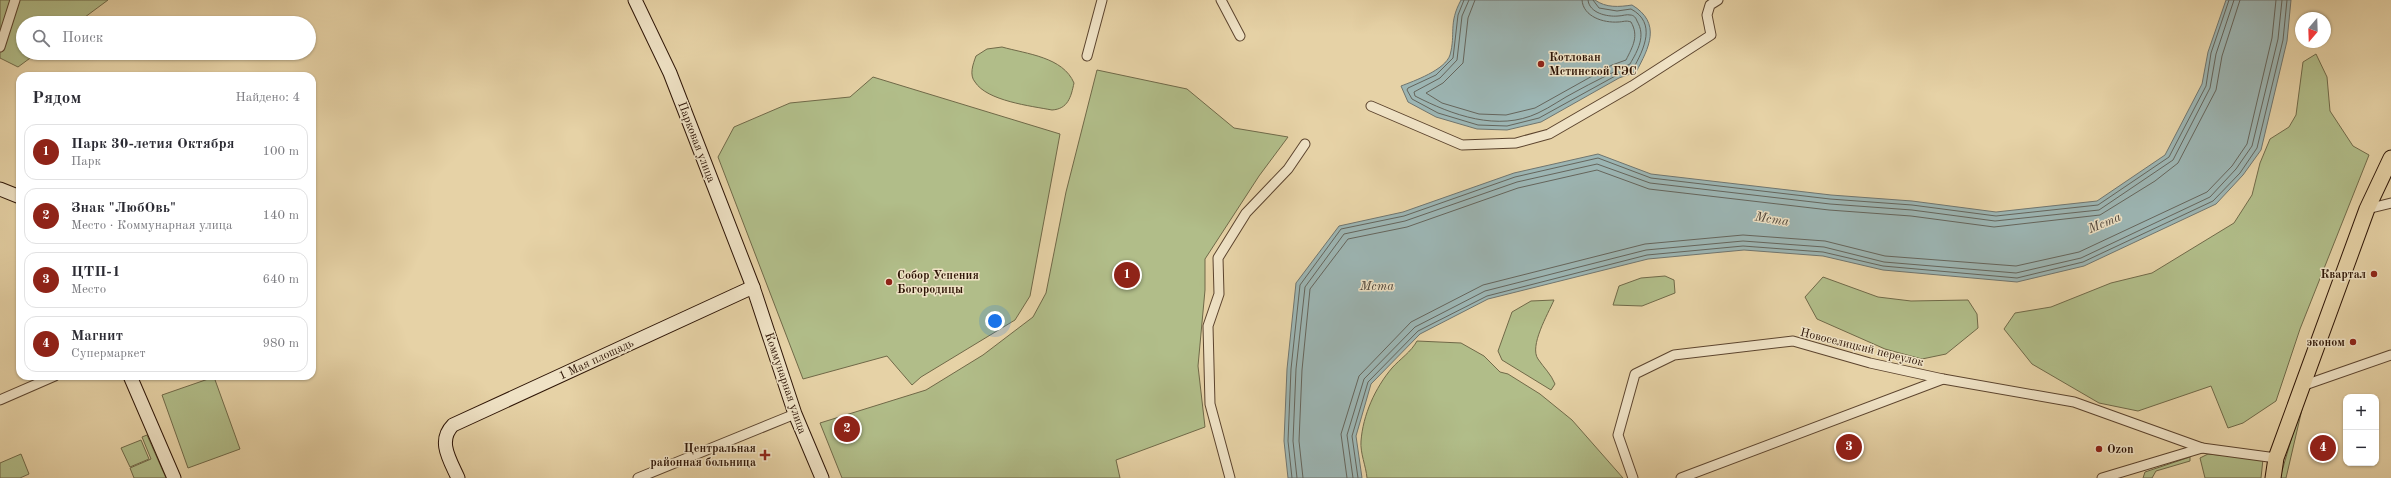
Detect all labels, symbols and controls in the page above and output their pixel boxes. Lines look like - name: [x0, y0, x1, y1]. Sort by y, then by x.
- north arrow: [2295, 12, 2331, 48]
- search box: [16, 16, 316, 60]
- icon: search: [30, 27, 52, 49]
- text: Поиск: [62, 31, 103, 46]
- place label: Котлован Мстинской ГЭС: [1549, 52, 1637, 78]
- marker: Котлован Мстинской ГЭС: [1536, 59, 1546, 69]
- text: Рядом: [32, 90, 81, 107]
- text: Найдено: 4: [236, 91, 300, 104]
- street label: Парковая улица: [675, 100, 717, 185]
- text: Парк 30-летия Октября: [71, 137, 235, 152]
- text: 1: [42, 145, 50, 158]
- text: 100 m: [262, 145, 299, 158]
- text: Парк: [71, 155, 101, 168]
- text: Знак "ЛюбОвь": [71, 201, 176, 216]
- text: 2: [42, 209, 50, 222]
- text: 140 m: [262, 209, 299, 222]
- water label: Мста: [1753, 210, 1790, 229]
- water label: Мста: [2085, 211, 2123, 237]
- text: Место · Коммунарная улица: [71, 219, 232, 232]
- pin: 1: [1114, 260, 1140, 290]
- text: ЦТП-1: [71, 265, 121, 280]
- place label: Квартал: [2320, 269, 2366, 281]
- marker: Квартал: [2369, 269, 2379, 279]
- place label: Собор Успения Богородицы: [897, 270, 979, 296]
- text: 3: [42, 273, 50, 286]
- text: 640 m: [262, 273, 299, 286]
- marker: Собор Успения Богородицы: [884, 277, 894, 287]
- water label: Мста: [1359, 280, 1394, 293]
- text: Место: [71, 283, 106, 296]
- your location: [985, 311, 1005, 331]
- street label: Новоселицкий переулок: [1799, 327, 1925, 369]
- text: Магнит: [71, 329, 123, 344]
- street label: Коммунарная улица: [762, 331, 808, 436]
- text: 4: [42, 337, 50, 350]
- text: 980 m: [262, 337, 299, 350]
- street label: 1 Мая площадь: [557, 337, 636, 382]
- place label: эконом: [2307, 337, 2345, 349]
- marker: эконом: [2348, 337, 2358, 347]
- text: Супермаркет: [71, 347, 146, 360]
- map controls: [2343, 394, 2379, 466]
- button: +: [2343, 394, 2379, 430]
- pin: 2: [834, 414, 860, 444]
- button: −: [2343, 430, 2379, 466]
- pin: 3: [1836, 432, 1862, 462]
- pin: 4: [2310, 433, 2336, 463]
- place label: Центральная районная больница: [650, 443, 756, 469]
- marker: Ozon: [2094, 444, 2104, 454]
- place label: Ozon: [2107, 444, 2134, 456]
- marker: Центральная районная больница: [759, 449, 771, 461]

